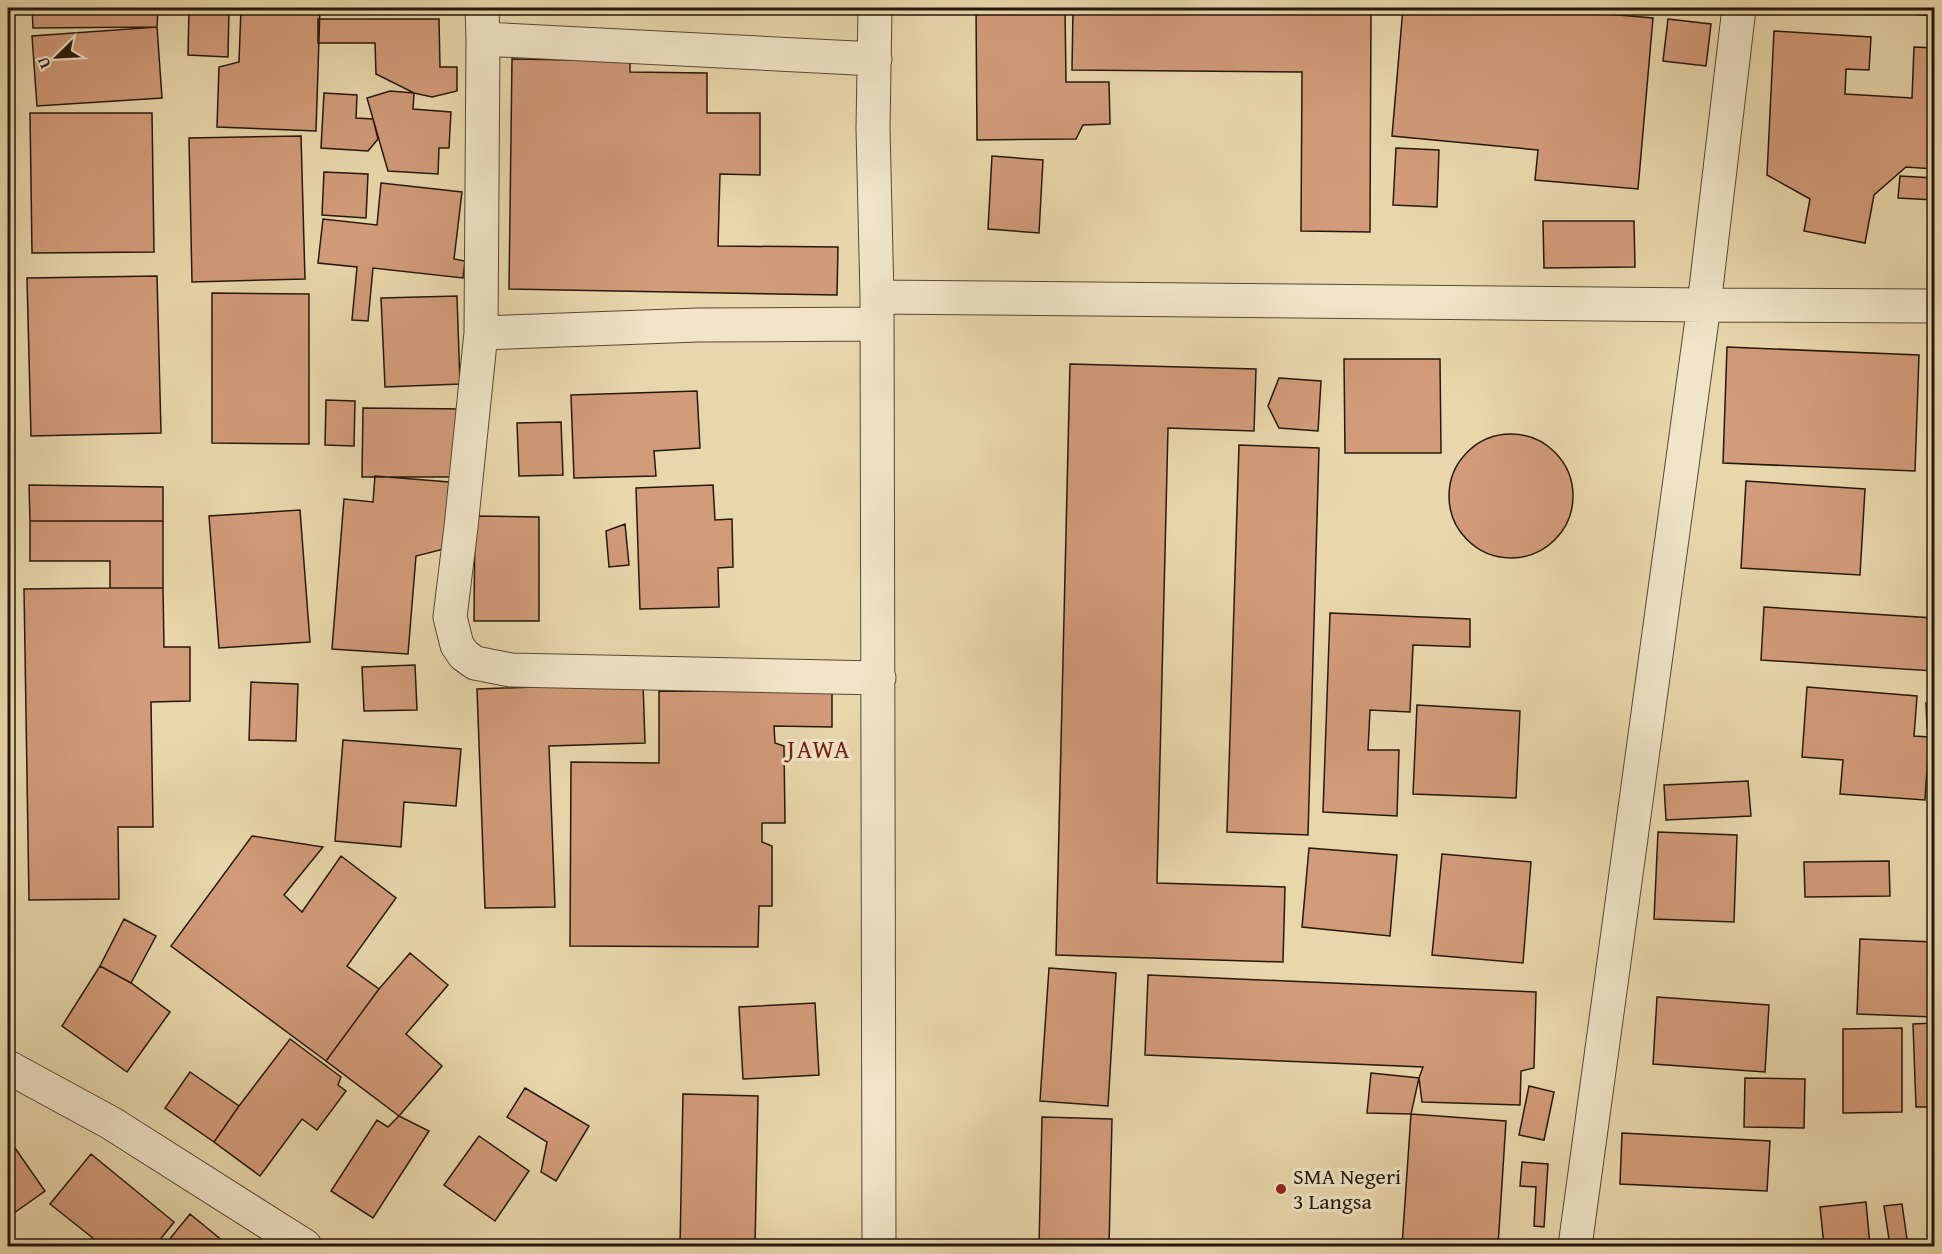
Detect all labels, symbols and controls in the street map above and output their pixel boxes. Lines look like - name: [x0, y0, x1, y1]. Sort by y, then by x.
- north arrow: [27, 27, 87, 87]
- text: U: [30, 53, 56, 73]
- district label: JAWA: [784, 729, 851, 768]
- place label: SMA Negeri 3 Langsa: [1293, 1160, 1401, 1217]
- marker: SMA Negeri 3 Langsa: [1274, 1182, 1288, 1196]

